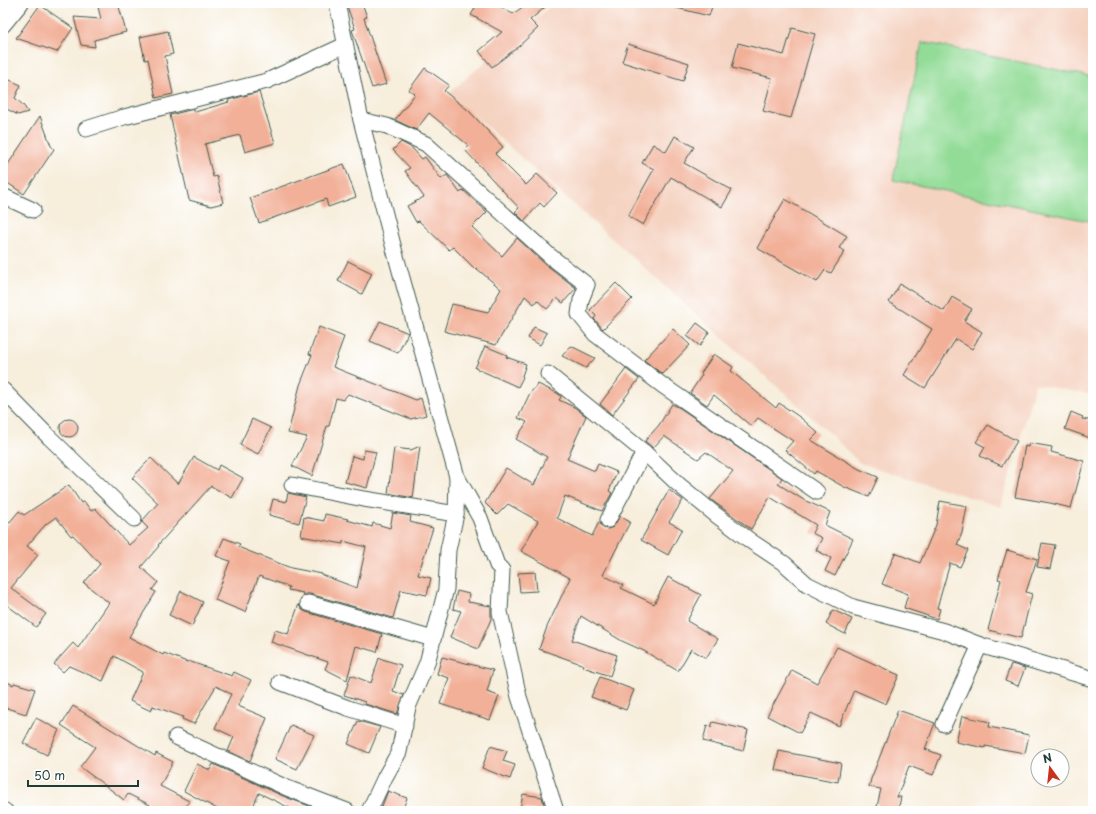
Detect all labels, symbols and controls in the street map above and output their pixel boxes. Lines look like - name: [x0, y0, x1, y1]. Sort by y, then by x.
- north arrow: [1030, 748, 1070, 788]
- text: N: [1041, 748, 1054, 767]
- scale bar: [28, 762, 138, 788]
- text: 50 m: [34, 766, 65, 784]

